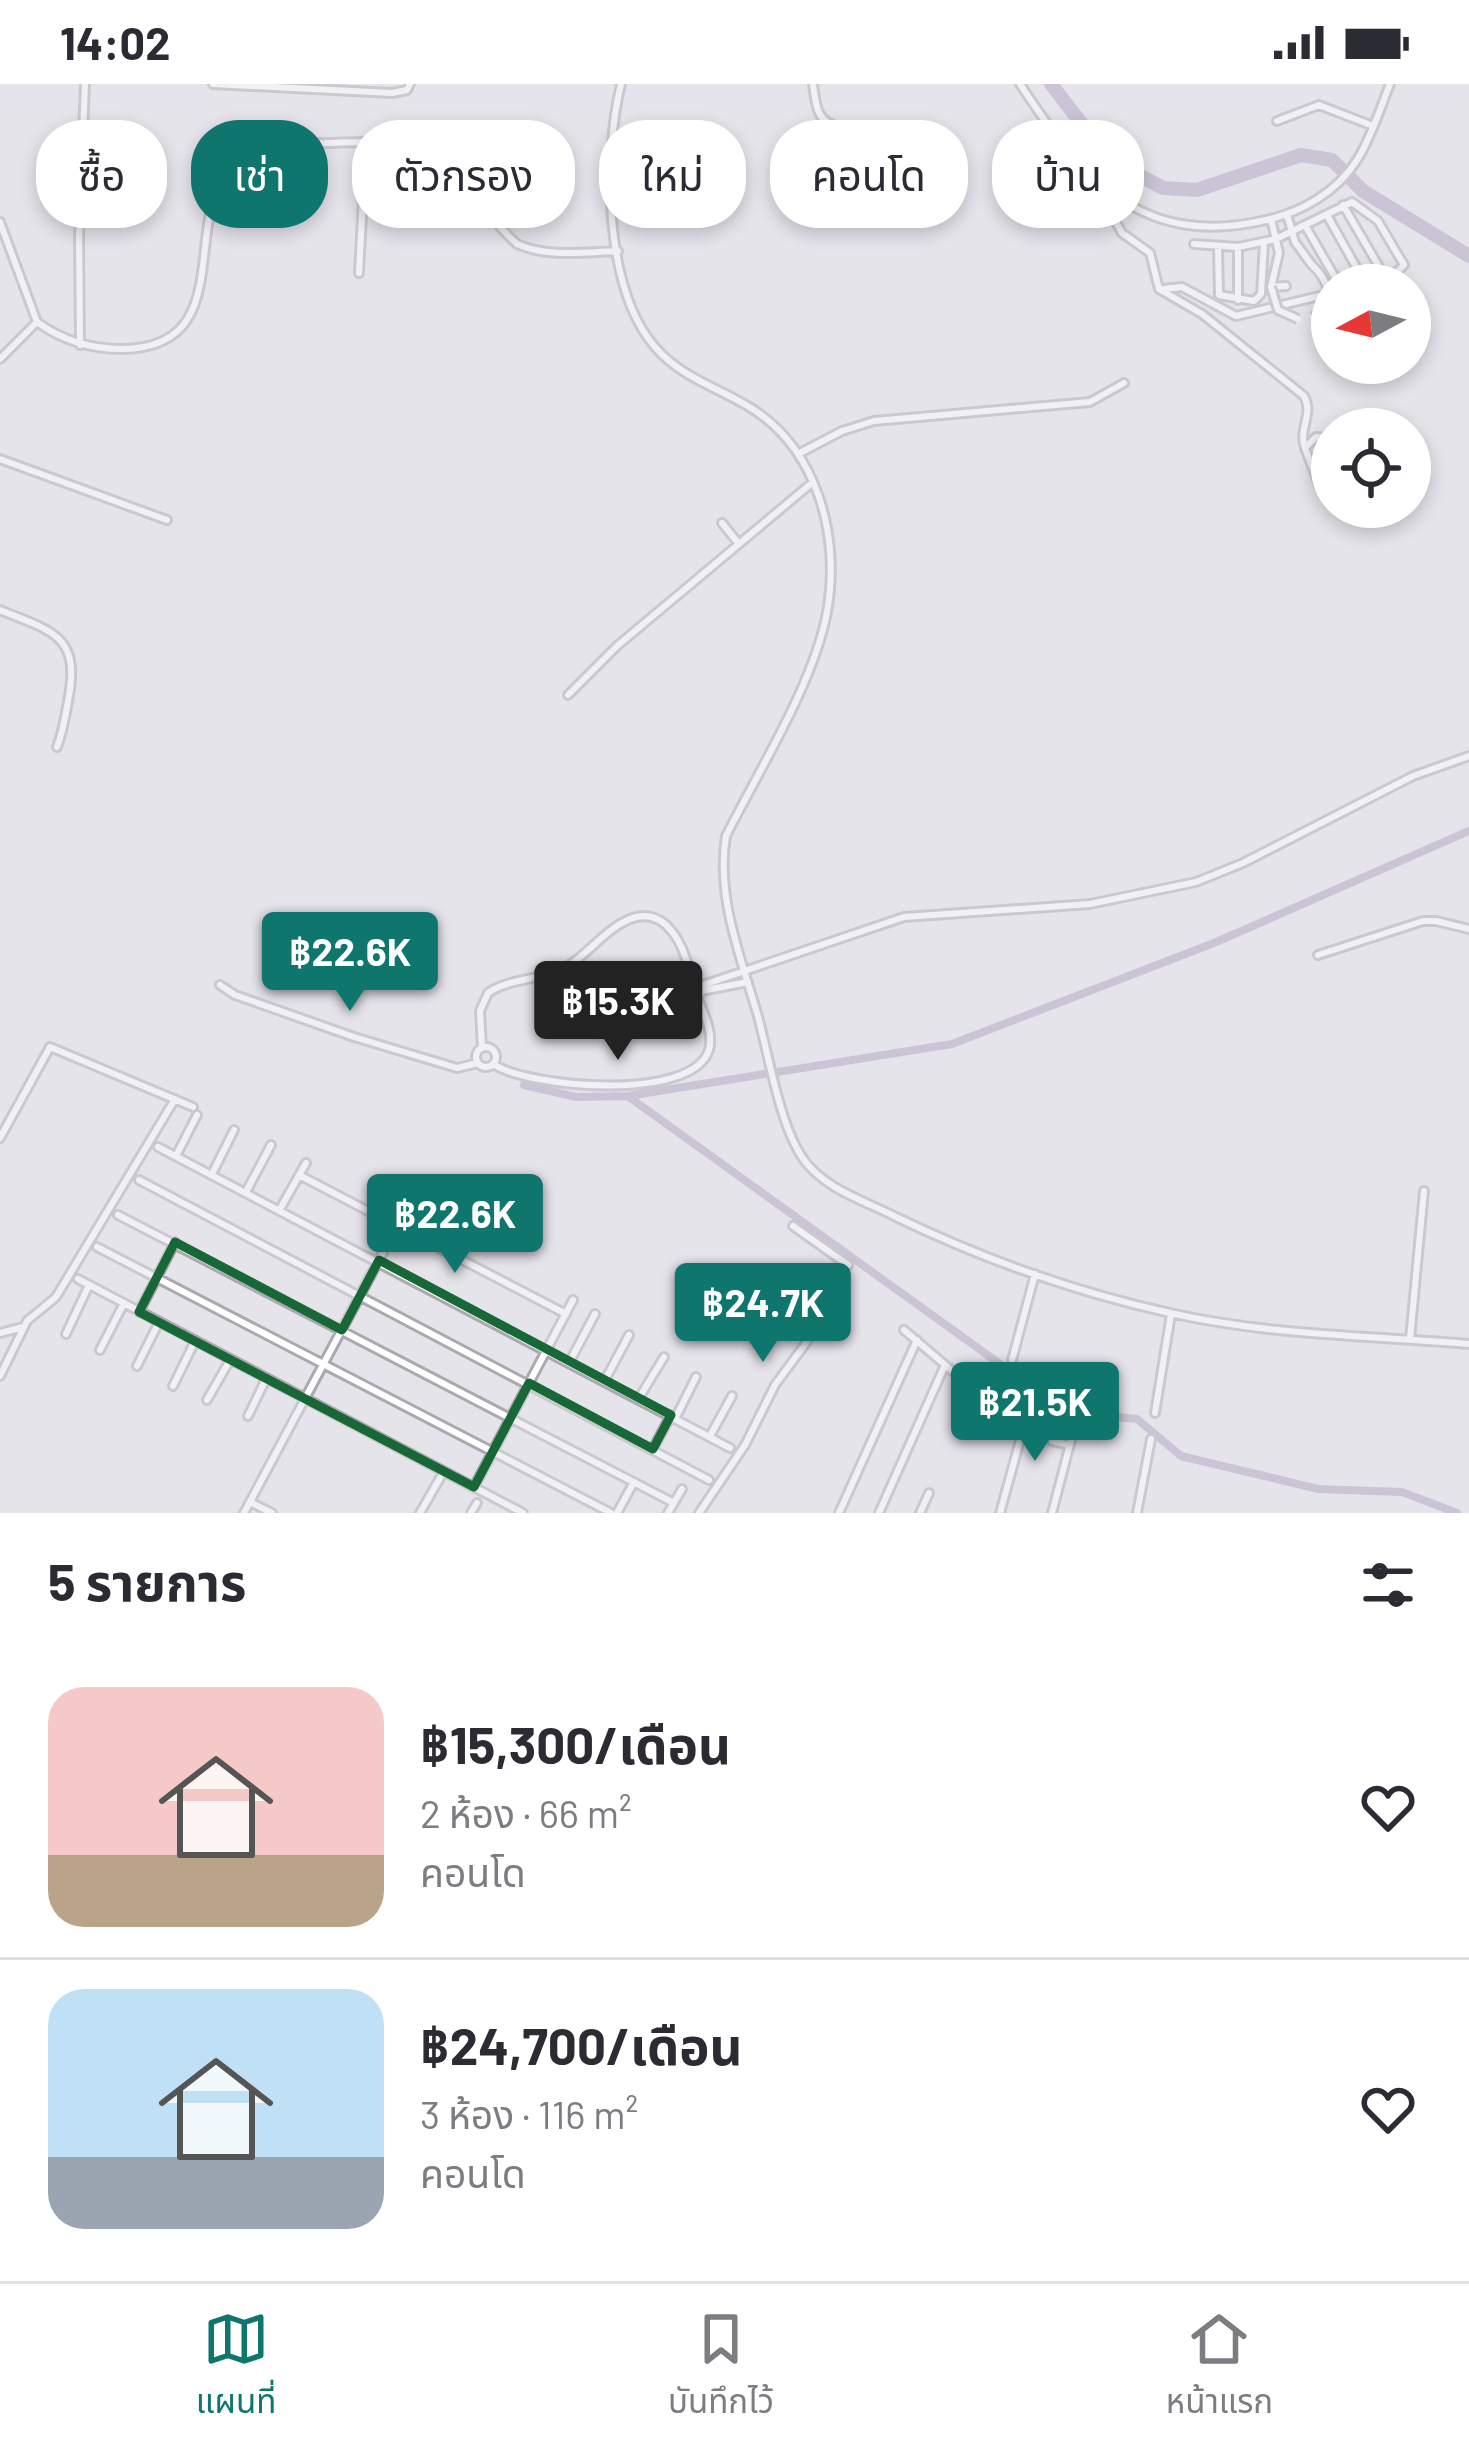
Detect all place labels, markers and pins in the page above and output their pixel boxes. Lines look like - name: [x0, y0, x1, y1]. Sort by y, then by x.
- pin: ฿22.6K: [252, 912, 448, 1014]
- pin: ฿15.3K: [520, 961, 716, 1063]
- pin: ฿22.6K: [357, 1174, 553, 1276]
- pin: ฿24.7K: [665, 1263, 861, 1365]
- pin: ฿21.5K: [937, 1362, 1133, 1464]

